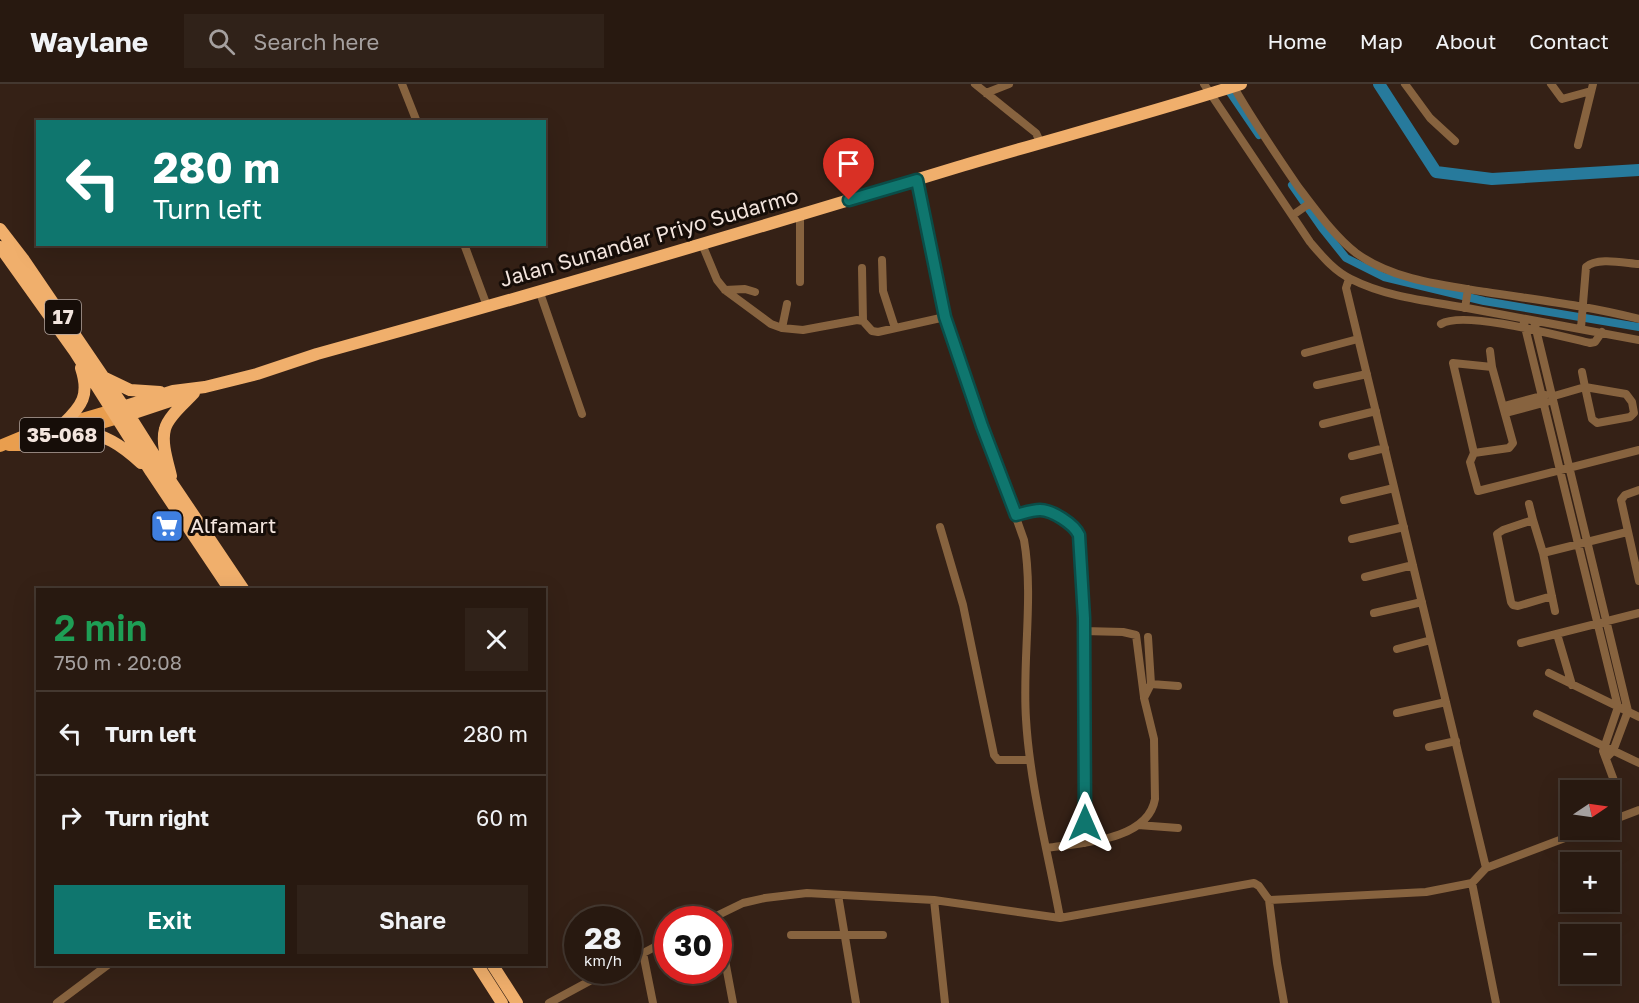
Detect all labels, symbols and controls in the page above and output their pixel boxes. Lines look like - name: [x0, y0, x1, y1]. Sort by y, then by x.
- search box: [184, 14, 604, 68]
- text: Waylane: [30, 25, 148, 58]
- icon: search: [205, 25, 238, 58]
- text: Search here: [253, 28, 379, 55]
- text: Home: [1267, 28, 1327, 54]
- text: Map: [1360, 28, 1403, 54]
- text: About: [1436, 28, 1496, 54]
- text: Contact: [1529, 28, 1609, 54]
- pin: [823, 138, 874, 200]
- text: 280 m: [153, 142, 280, 192]
- icon: left: [54, 144, 132, 222]
- icon: arrive: [832, 147, 865, 180]
- street label: Jalan Sunandar Priyo Sudarmo: [496, 182, 801, 292]
- text: Turn left: [153, 193, 262, 225]
- road number: 17: [45, 300, 81, 334]
- road number: 35-068: [20, 418, 104, 452]
- supermarket icon: Alfamart: [149, 508, 185, 544]
- place label: Alfamart: [190, 512, 277, 538]
- text: 2 min: [54, 606, 148, 649]
- button: close: [465, 608, 528, 671]
- text: 750 m · 20:08: [54, 650, 182, 674]
- icon: left: [54, 717, 87, 750]
- text: Turn left: [105, 720, 196, 747]
- text: 280 m: [463, 720, 528, 747]
- north arrow: [1560, 780, 1620, 840]
- map controls: [1560, 780, 1620, 984]
- position arrow: [1053, 791, 1117, 855]
- icon: right: [54, 801, 87, 834]
- text: Turn right: [105, 804, 209, 831]
- text: 60 m: [476, 804, 528, 831]
- button: +: [1560, 852, 1620, 912]
- button: Exit: [54, 885, 285, 954]
- button: Share: [297, 885, 528, 954]
- speed limit sign: 30: [654, 906, 732, 984]
- text: 28: [584, 920, 622, 956]
- button: −: [1560, 924, 1620, 984]
- text: km/h: [584, 951, 622, 969]

